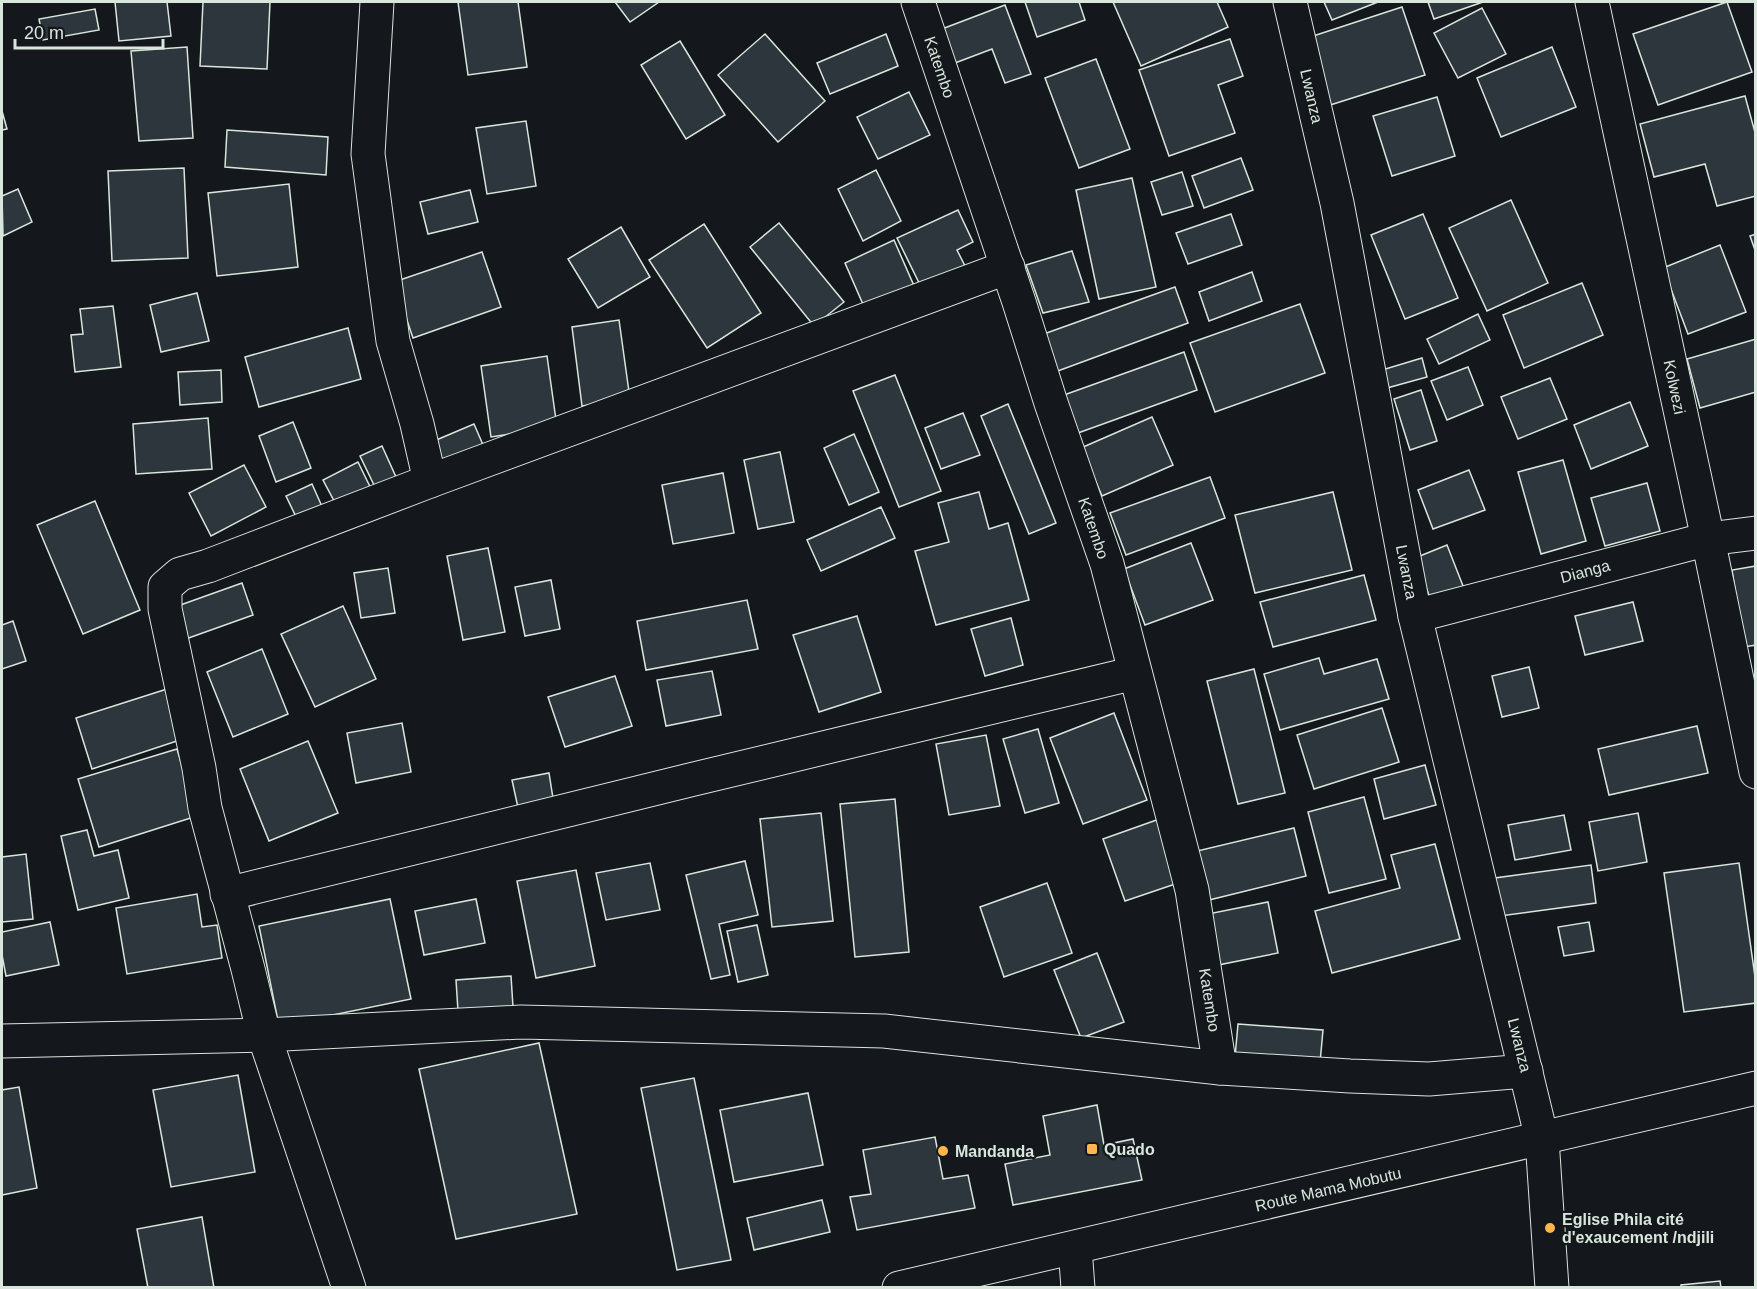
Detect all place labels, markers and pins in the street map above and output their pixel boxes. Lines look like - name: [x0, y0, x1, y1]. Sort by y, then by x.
- place label: Quado: [1104, 1141, 1155, 1158]
- marker: Quado: [1085, 1142, 1099, 1156]
- place label: Mandanda: [955, 1143, 1034, 1160]
- marker: Mandanda: [936, 1144, 950, 1158]
- place label: Eglise Phila cité d'exaucement /ndjili: [1562, 1211, 1714, 1246]
- marker: Eglise Phila cité d'exaucement /ndjili: [1543, 1221, 1557, 1235]

